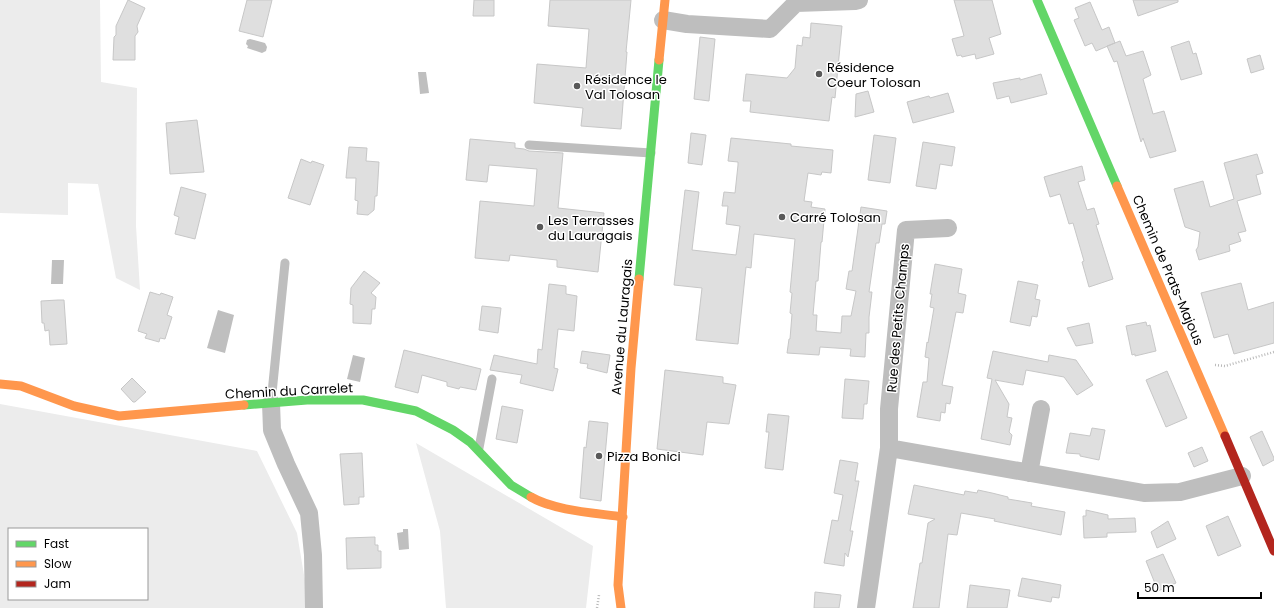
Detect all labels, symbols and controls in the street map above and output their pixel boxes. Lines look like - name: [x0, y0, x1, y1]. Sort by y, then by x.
- place label: Résidence Coeur Tolosan: [827, 58, 921, 92]
- marker: Résidence Coeur Tolosan: [814, 69, 824, 79]
- place label: Résidence le Val Tolosan: [585, 70, 667, 104]
- marker: Résidence le Val Tolosan: [572, 81, 582, 91]
- street label: Chemin de Prats-Majous: [1128, 192, 1208, 348]
- place label: Carré Tolosan: [790, 208, 881, 227]
- place label: Les Terrasses du Lauragais: [548, 211, 634, 245]
- marker: Carré Tolosan: [777, 212, 787, 222]
- marker: Les Terrasses du Lauragais: [535, 222, 545, 232]
- street label: Rue des Petits Champs: [882, 243, 914, 393]
- street label: Avenue du Lauragais: [607, 258, 637, 396]
- street label: Chemin du Carrelet: [225, 378, 354, 404]
- place label: Pizza Bonici: [607, 447, 681, 466]
- marker: Pizza Bonici: [594, 451, 604, 461]
- legend: [8, 528, 148, 600]
- text: Fast: [44, 535, 69, 552]
- text: Slow: [44, 555, 72, 572]
- scale bar: [1138, 574, 1261, 600]
- text: Jam: [44, 575, 71, 592]
- text: 50 m: [1144, 579, 1175, 596]

